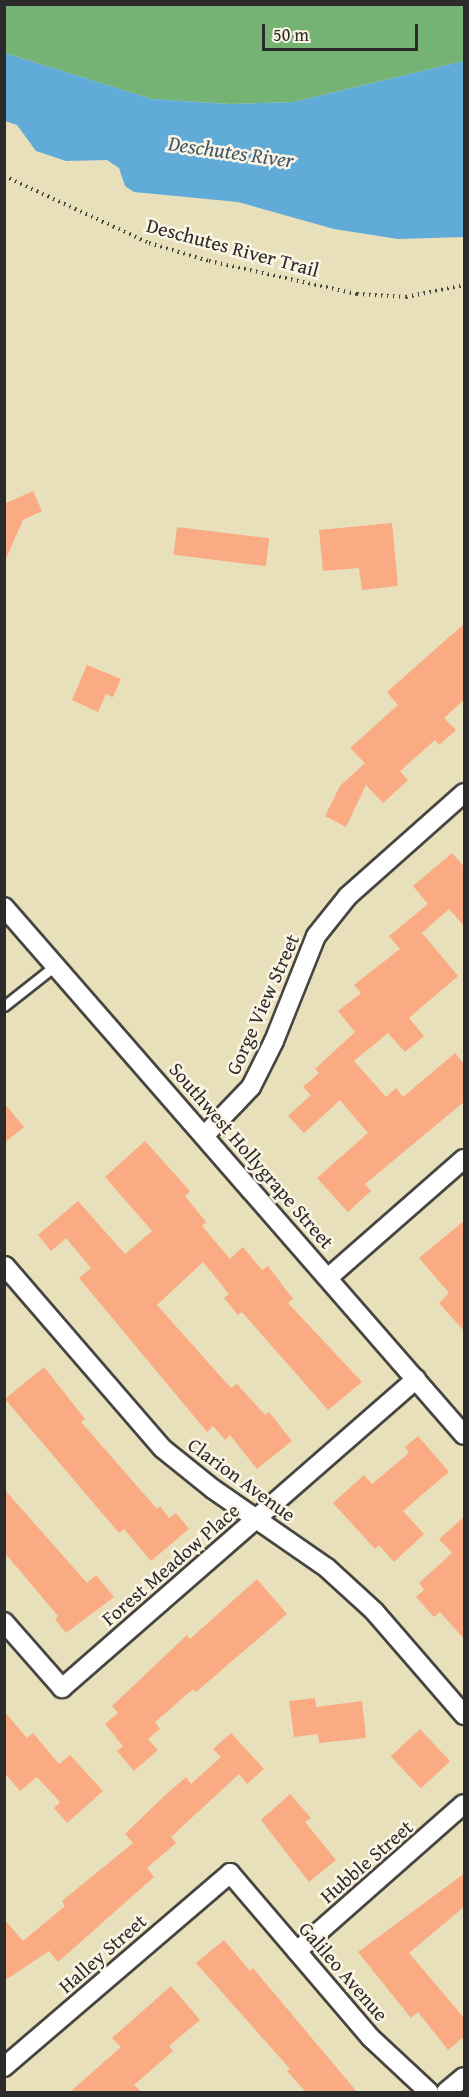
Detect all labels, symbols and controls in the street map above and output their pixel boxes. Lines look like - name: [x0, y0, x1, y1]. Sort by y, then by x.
- scale bar: [265, 12, 421, 50]
- text: 50 m: [273, 21, 309, 48]
- water label: Deschutes River: [167, 131, 295, 173]
- street label: Deschutes River Trail: [144, 212, 322, 282]
- street label: Gorge View Street: [220, 930, 304, 1078]
- street label: Southwest Hollygrape Street: [165, 1057, 339, 1253]
- street label: Clarion Avenue: [184, 1432, 300, 1526]
- street label: Forest Meadow Place: [96, 1498, 244, 1630]
- street label: Hubble Street: [315, 1814, 417, 1908]
- street label: Halley Street: [53, 1908, 151, 1998]
- street label: Galileo Avenue: [294, 1917, 394, 2025]

